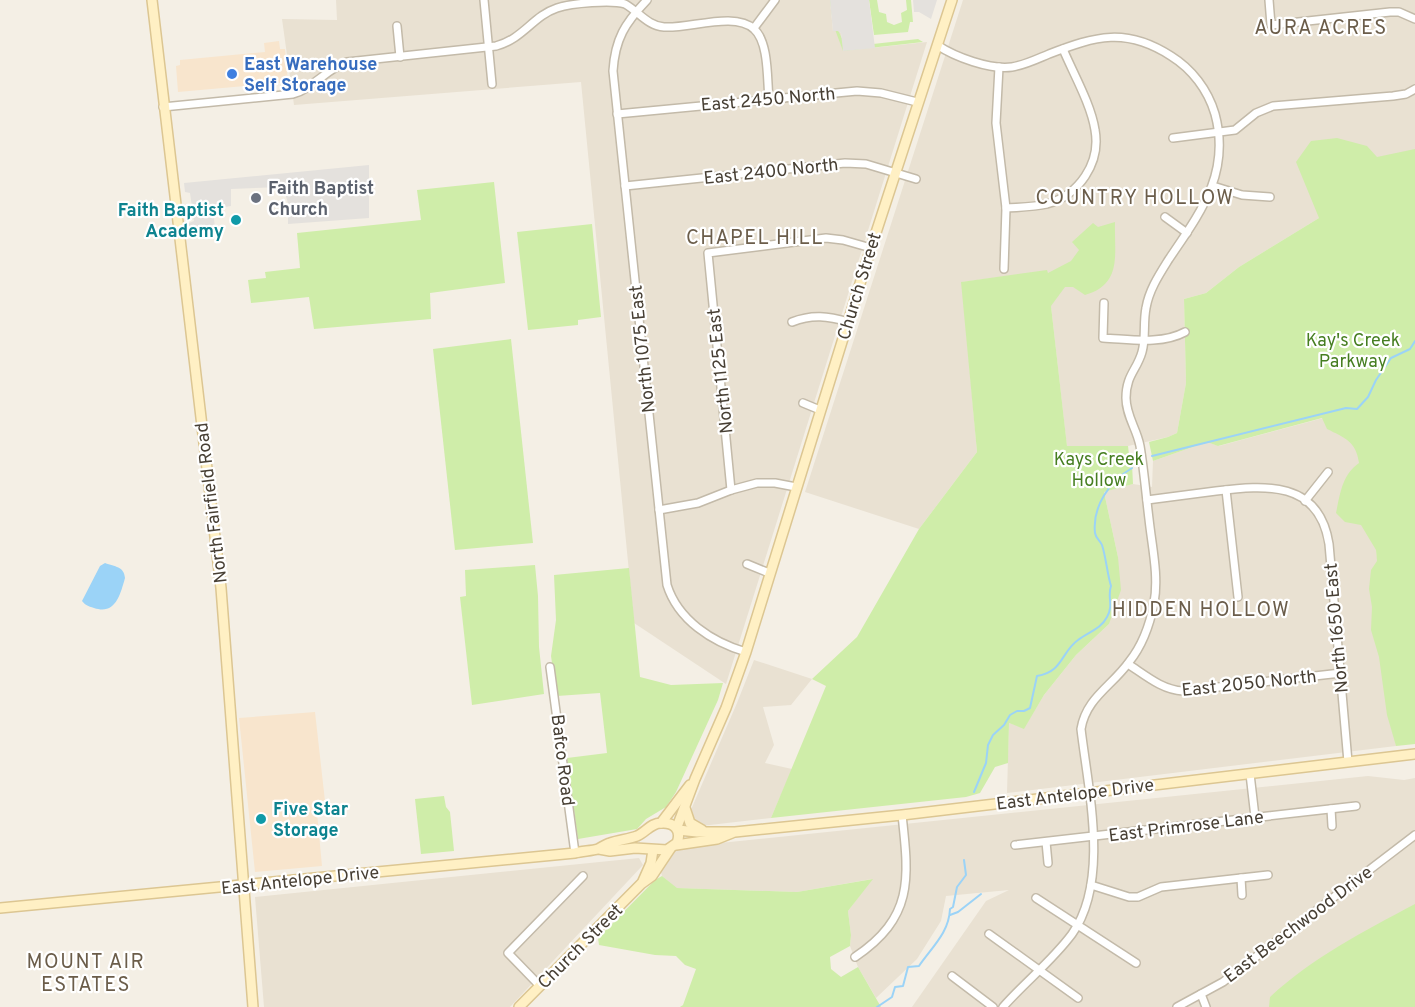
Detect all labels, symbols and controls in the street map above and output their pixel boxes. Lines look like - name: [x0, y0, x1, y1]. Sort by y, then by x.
- district label: AURA ACRES: [1254, 16, 1388, 42]
- place label: East Warehouse Self Storage: [244, 54, 377, 98]
- marker: East Warehouse Self Storage: [225, 67, 239, 81]
- street label: East 2450 North: [700, 83, 836, 118]
- street label: East 2400 North: [703, 154, 840, 191]
- place label: Faith Baptist Church: [268, 178, 374, 222]
- district label: COUNTRY HOLLOW: [1036, 186, 1234, 212]
- marker: Faith Baptist Church: [249, 191, 263, 205]
- place label: Faith Baptist Academy: [118, 200, 224, 244]
- marker: Faith Baptist Academy: [229, 213, 243, 227]
- district label: CHAPEL HILL: [686, 226, 824, 252]
- street label: Church Street: [833, 230, 888, 343]
- street label: North 1075 East: [625, 284, 662, 414]
- street label: North 1125 East: [703, 307, 740, 435]
- park label: Kay's Creek Parkway: [1306, 330, 1400, 374]
- street label: North Fairfield Road: [191, 421, 234, 584]
- park label: Kays Creek Hollow: [1054, 449, 1144, 493]
- street label: North 1650 East: [1320, 562, 1355, 694]
- district label: HIDDEN HOLLOW: [1112, 598, 1290, 624]
- street label: East 2050 North: [1181, 666, 1318, 703]
- street label: Bafco Road: [544, 713, 579, 807]
- street label: East Antelope Drive: [995, 774, 1155, 817]
- place label: Five Star Storage: [273, 799, 349, 843]
- street label: East Primrose Lane: [1107, 807, 1265, 848]
- marker: Five Star Storage: [254, 812, 268, 826]
- street label: East Antelope Drive: [220, 862, 380, 901]
- street label: East Beechwood Drive: [1220, 862, 1378, 989]
- street label: Church Street: [534, 900, 629, 995]
- district label: MOUNT AIR ESTATES: [27, 950, 145, 999]

